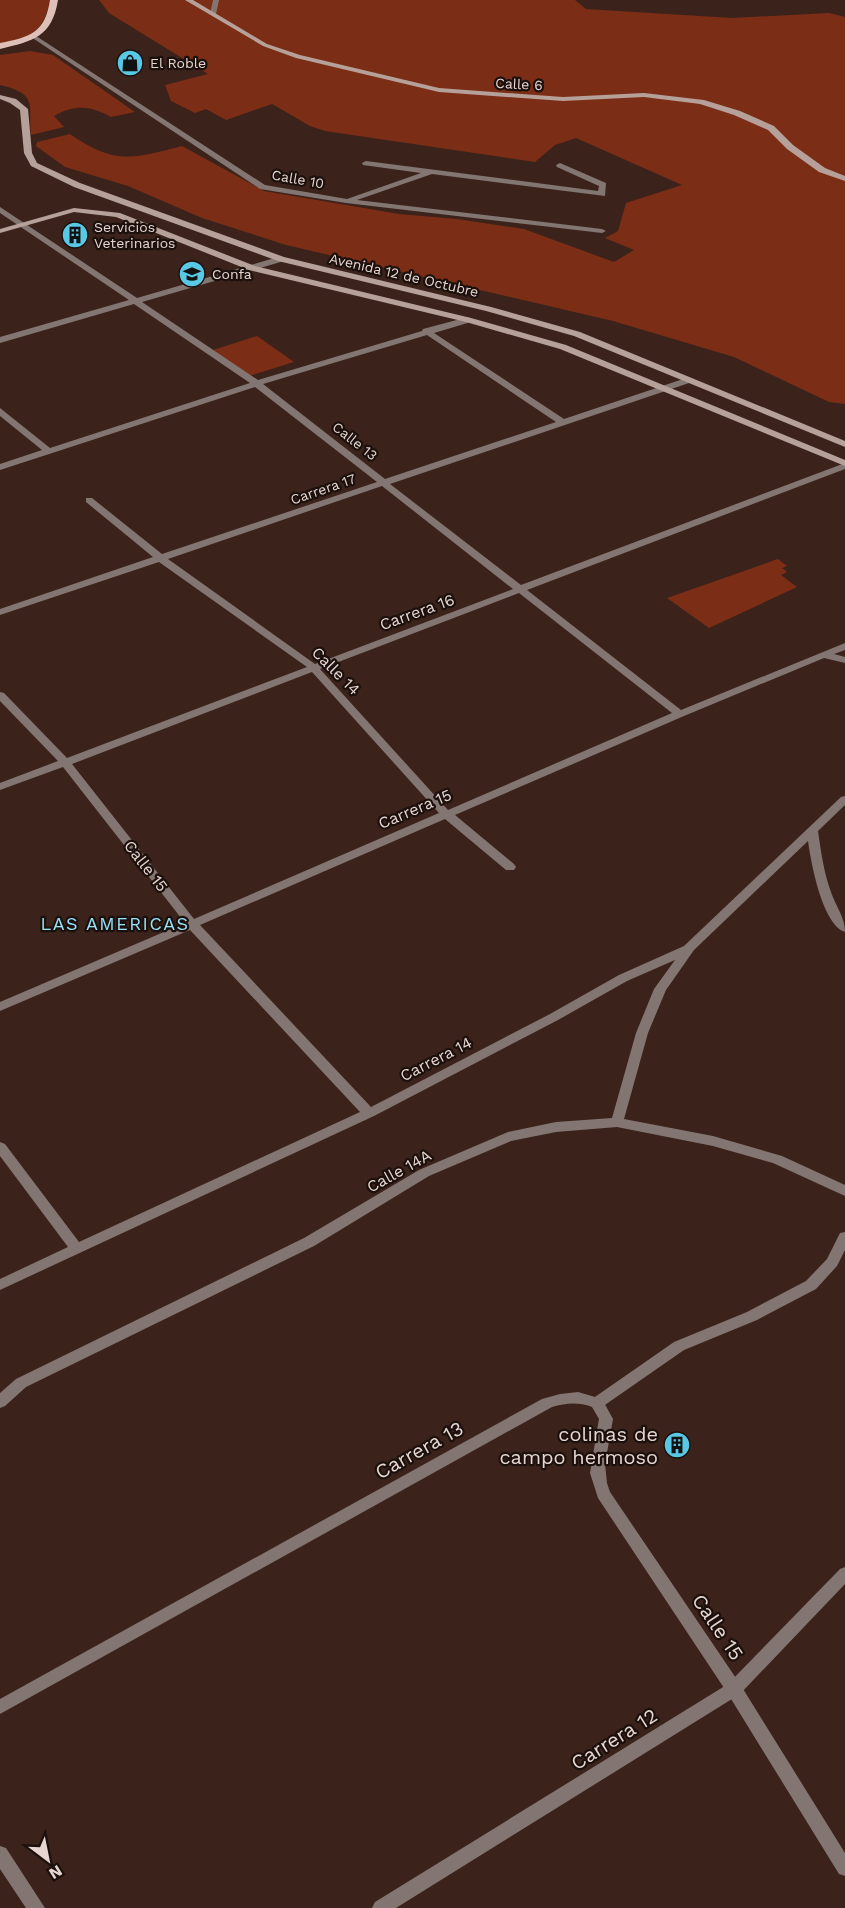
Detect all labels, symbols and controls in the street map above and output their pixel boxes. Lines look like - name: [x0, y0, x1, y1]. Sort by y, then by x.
- shop icon: El Roble: [115, 48, 145, 78]
- place label: El Roble: [150, 55, 206, 71]
- street label: Calle 6: [495, 75, 543, 93]
- street label: Calle 10: [271, 167, 325, 191]
- place label: Servicios Veterinarios: [94, 219, 175, 251]
- building icon: Servicios Veterinarios: [60, 220, 90, 250]
- street label: Avenida 12 de Octubre: [328, 250, 480, 300]
- school or university icon: Confa: [177, 259, 207, 289]
- place label: Confa: [212, 266, 252, 282]
- street label: Calle 13: [329, 419, 381, 463]
- street label: Carrera 17: [288, 470, 358, 508]
- street label: Carrera 16: [377, 590, 457, 634]
- street label: Calle 14: [308, 643, 364, 699]
- street label: Carrera 15: [376, 785, 454, 833]
- street label: Calle 15: [120, 837, 172, 895]
- district label: LAS AMERICAS: [40, 913, 190, 934]
- street label: Carrera 14: [397, 1033, 475, 1085]
- street label: Calle 14A: [363, 1145, 435, 1196]
- street label: Carrera 13: [371, 1416, 467, 1484]
- place label: colinas de campo hermoso: [499, 1422, 658, 1469]
- building icon: colinas de campo hermoso: [662, 1430, 692, 1460]
- street label: Calle 15: [687, 1589, 749, 1665]
- street label: Carrera 12: [566, 1703, 662, 1775]
- north arrow: [18, 1830, 78, 1890]
- text: N: [46, 1861, 66, 1883]

